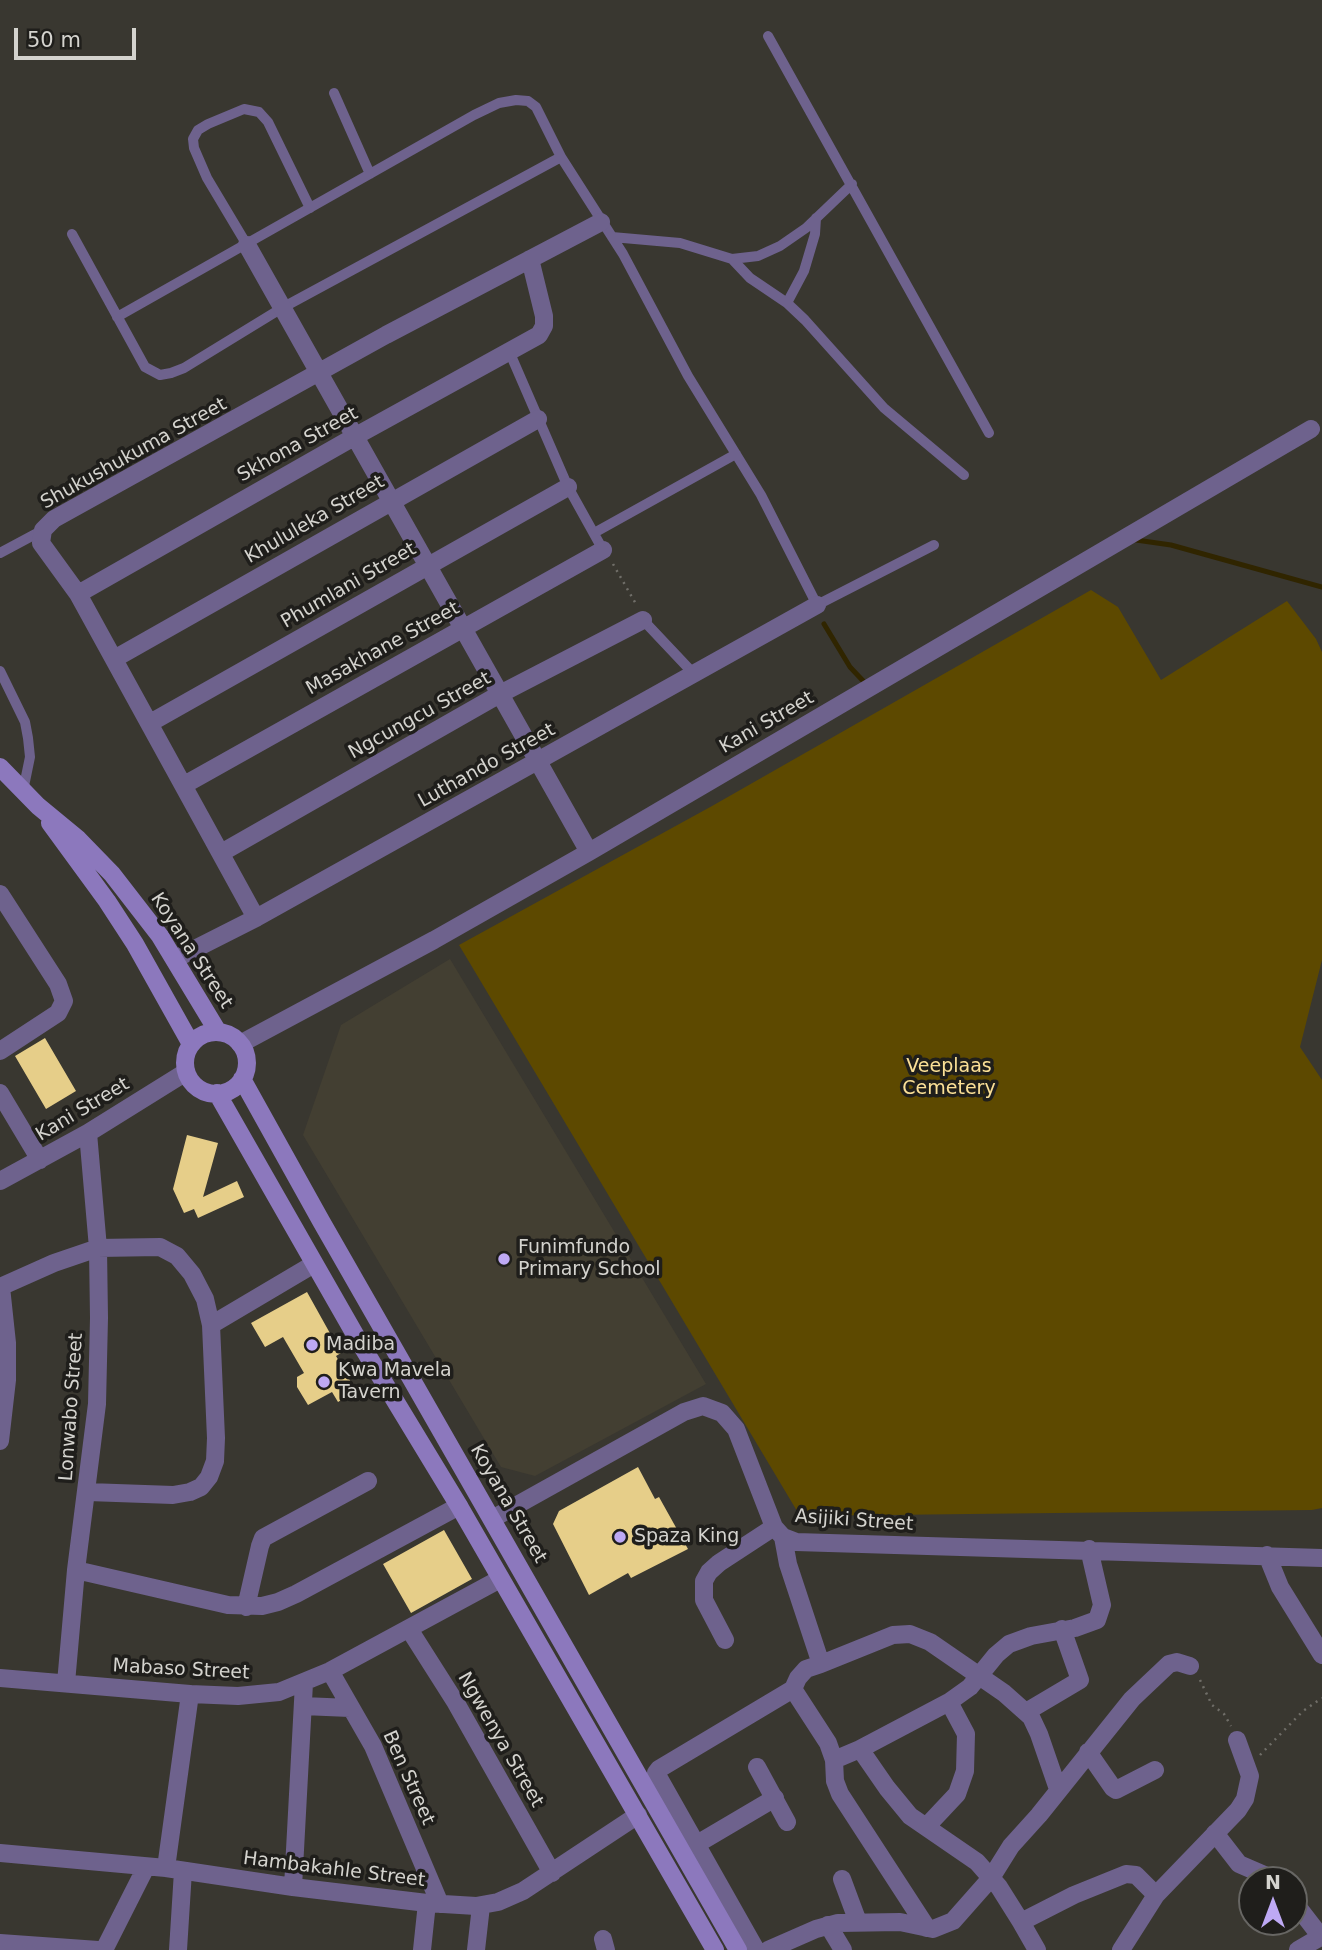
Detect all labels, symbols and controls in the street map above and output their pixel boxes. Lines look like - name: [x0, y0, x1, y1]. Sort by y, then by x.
- scale bar: [18, 14, 140, 58]
- text: 50 m: [27, 28, 81, 52]
- street label: Shukushukuma Street: [37, 393, 231, 515]
- street label: Skhona Street: [234, 403, 362, 487]
- street label: Khululeka Street: [241, 471, 389, 569]
- street label: Phumlani Street: [277, 538, 421, 634]
- street label: Masakhane Street: [302, 597, 464, 701]
- street label: Ngcungcu Street: [345, 667, 495, 765]
- street label: Kani Street: [716, 687, 818, 759]
- street label: Luthando Street: [415, 719, 559, 813]
- street label: Koyana Street: [145, 889, 237, 1013]
- park label: Veeplaas Cemetery: [902, 1056, 996, 1100]
- street label: Kani Street: [32, 1073, 134, 1147]
- place label: Funimfundo Primary School: [518, 1237, 661, 1281]
- marker: Funimfundo Primary School: [496, 1251, 512, 1267]
- street label: Lonwabo Street: [55, 1332, 89, 1482]
- place label: Madiba: [326, 1334, 395, 1356]
- marker: Madiba: [304, 1337, 320, 1353]
- place label: Kwa Mavela Tavern: [338, 1360, 452, 1404]
- marker: Kwa Mavela Tavern: [316, 1374, 332, 1390]
- street label: Koyana Street: [465, 1441, 551, 1567]
- street label: Asijiki Street: [794, 1505, 914, 1537]
- place label: Spaza King: [634, 1526, 739, 1548]
- marker: Spaza King: [612, 1529, 628, 1545]
- street label: Mabaso Street: [112, 1655, 250, 1685]
- street label: Ngwenya Street: [452, 1668, 548, 1812]
- street label: Ben Street: [377, 1727, 439, 1829]
- street label: Hambakahle Street: [242, 1848, 426, 1892]
- north arrow: [1238, 1866, 1308, 1936]
- text: N: [1265, 1871, 1281, 1893]

